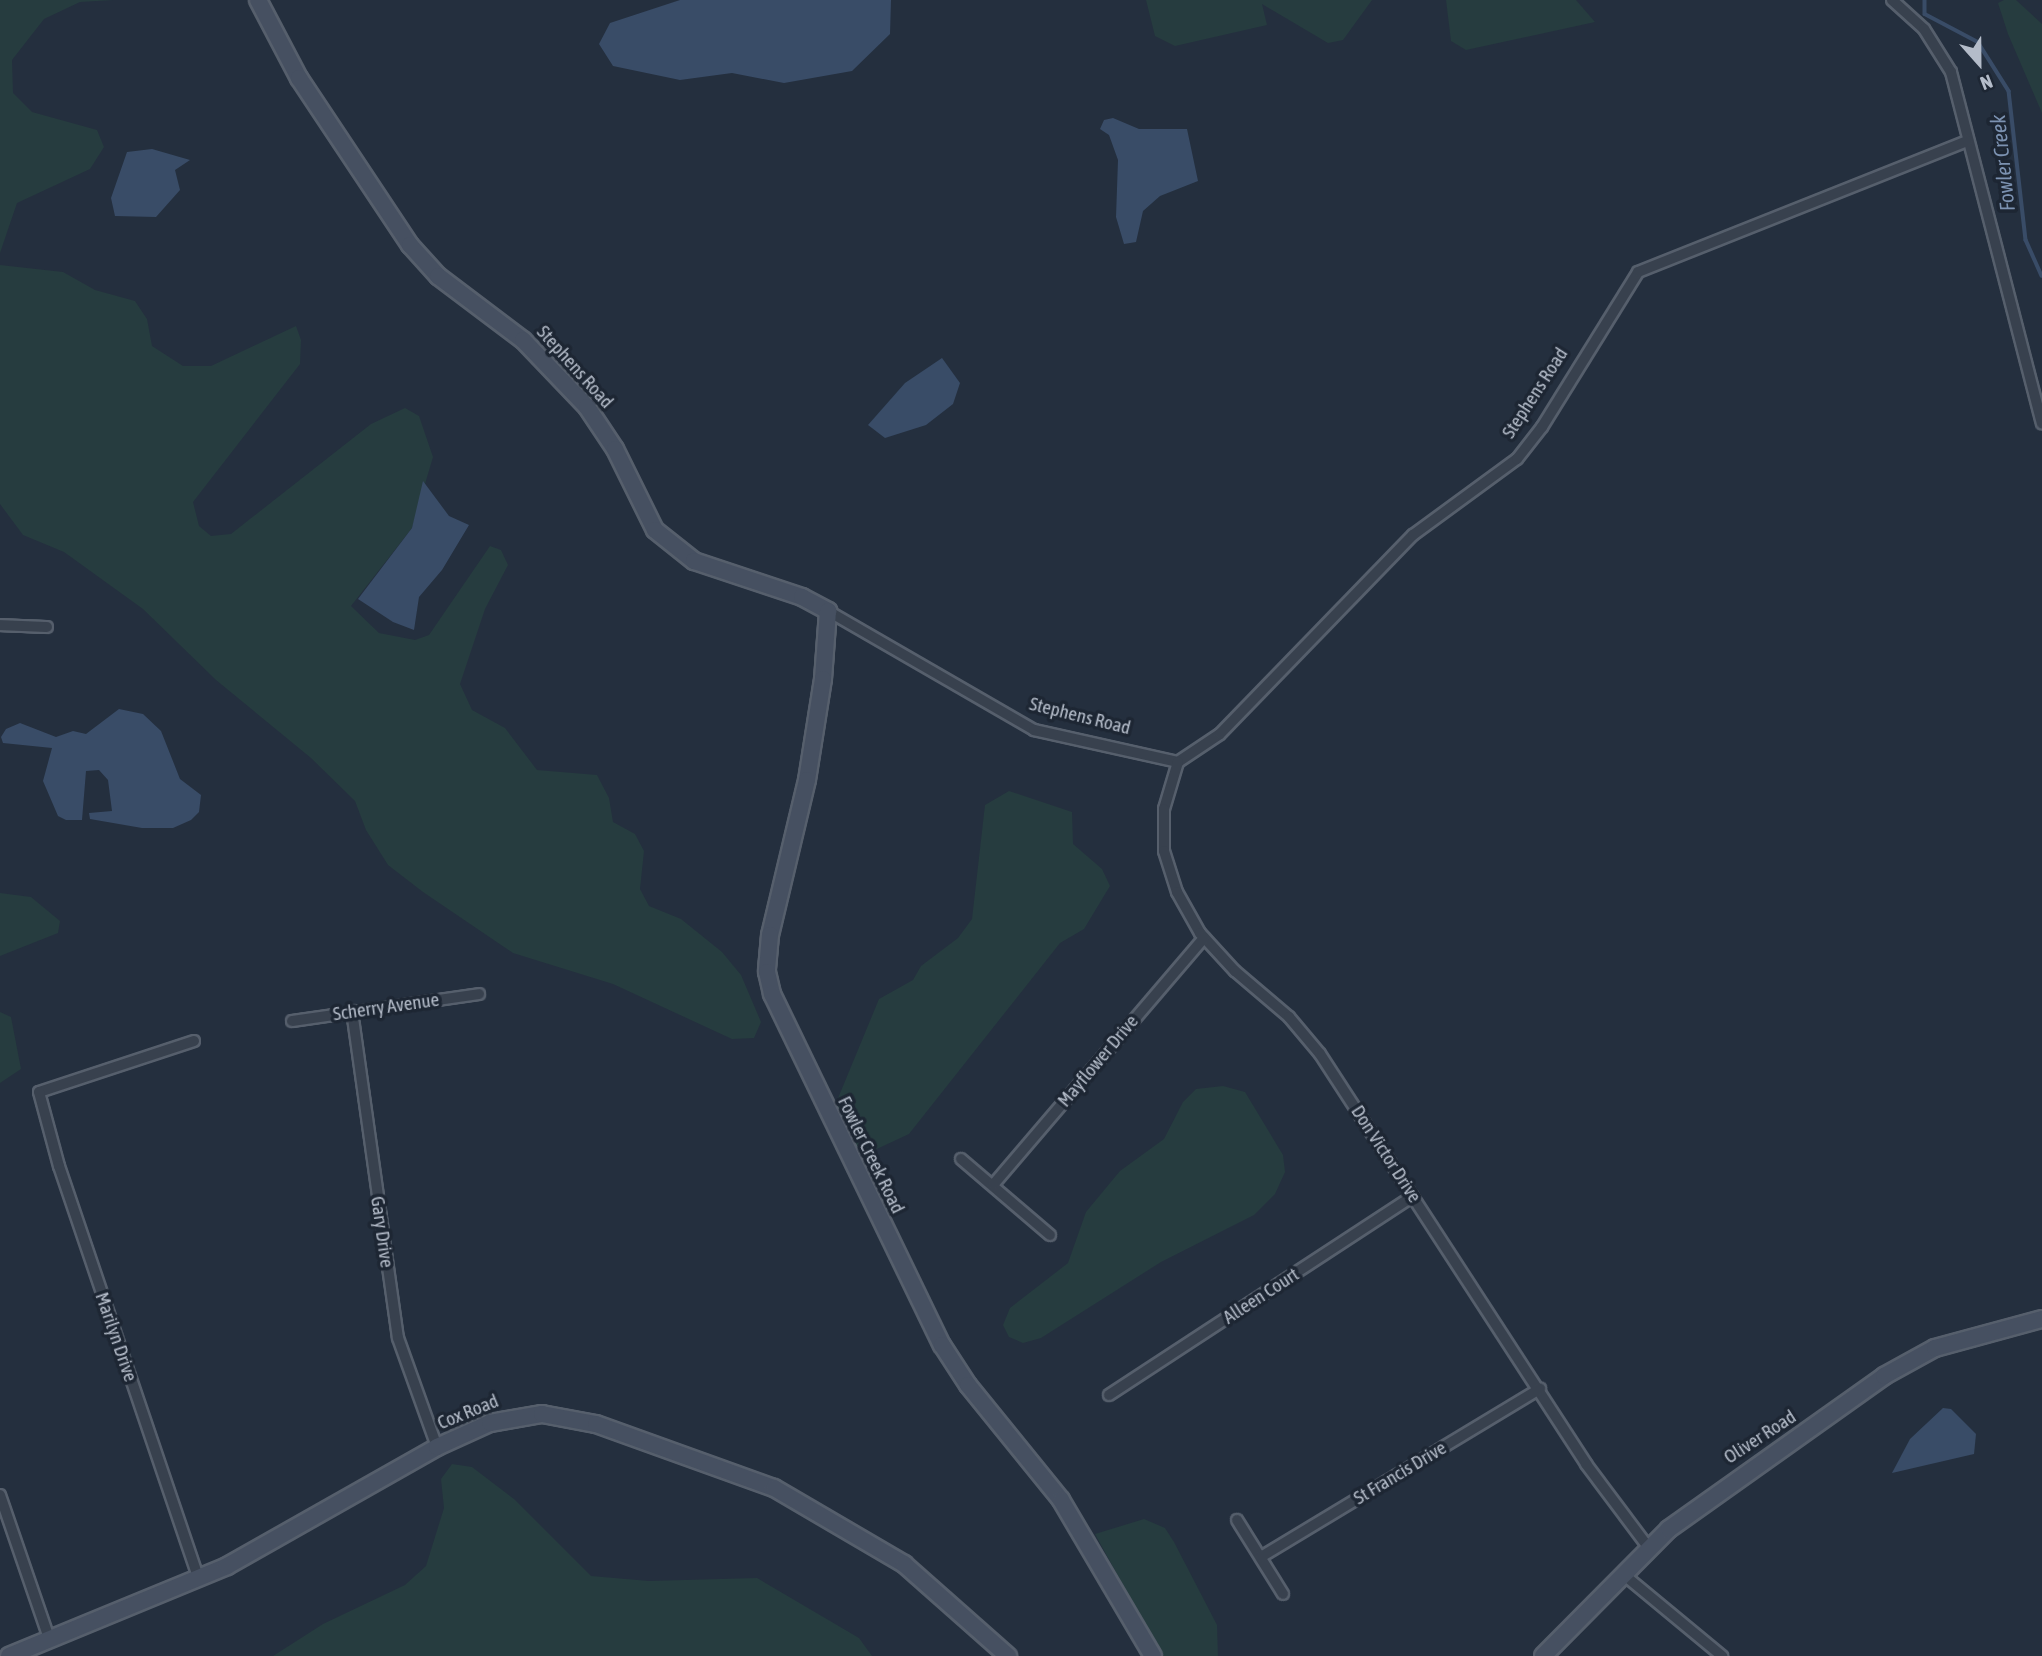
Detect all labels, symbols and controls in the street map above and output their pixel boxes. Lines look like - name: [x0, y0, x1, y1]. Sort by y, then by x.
- north arrow: [1944, 28, 2014, 98]
- text: N: [1977, 70, 1996, 95]
- water label: Fowler Creek: [1984, 113, 2020, 213]
- street label: Stephens Road: [532, 321, 618, 413]
- street label: Stephens Road: [1497, 343, 1573, 443]
- street label: Stephens Road: [1027, 692, 1133, 740]
- street label: Scherry Avenue: [331, 988, 441, 1026]
- street label: Mayflower Drive: [1053, 1010, 1143, 1112]
- street label: Fowler Creek Road: [833, 1093, 909, 1217]
- street label: Don Victor Drive: [1346, 1101, 1426, 1207]
- street label: Gary Drive: [366, 1195, 398, 1269]
- street label: Alleen Court: [1219, 1263, 1303, 1329]
- street label: Marilyn Drive: [90, 1289, 142, 1385]
- street label: Cox Road: [434, 1389, 502, 1435]
- street label: Oliver Road: [1720, 1405, 1800, 1469]
- street label: St Francis Drive: [1349, 1436, 1451, 1510]

